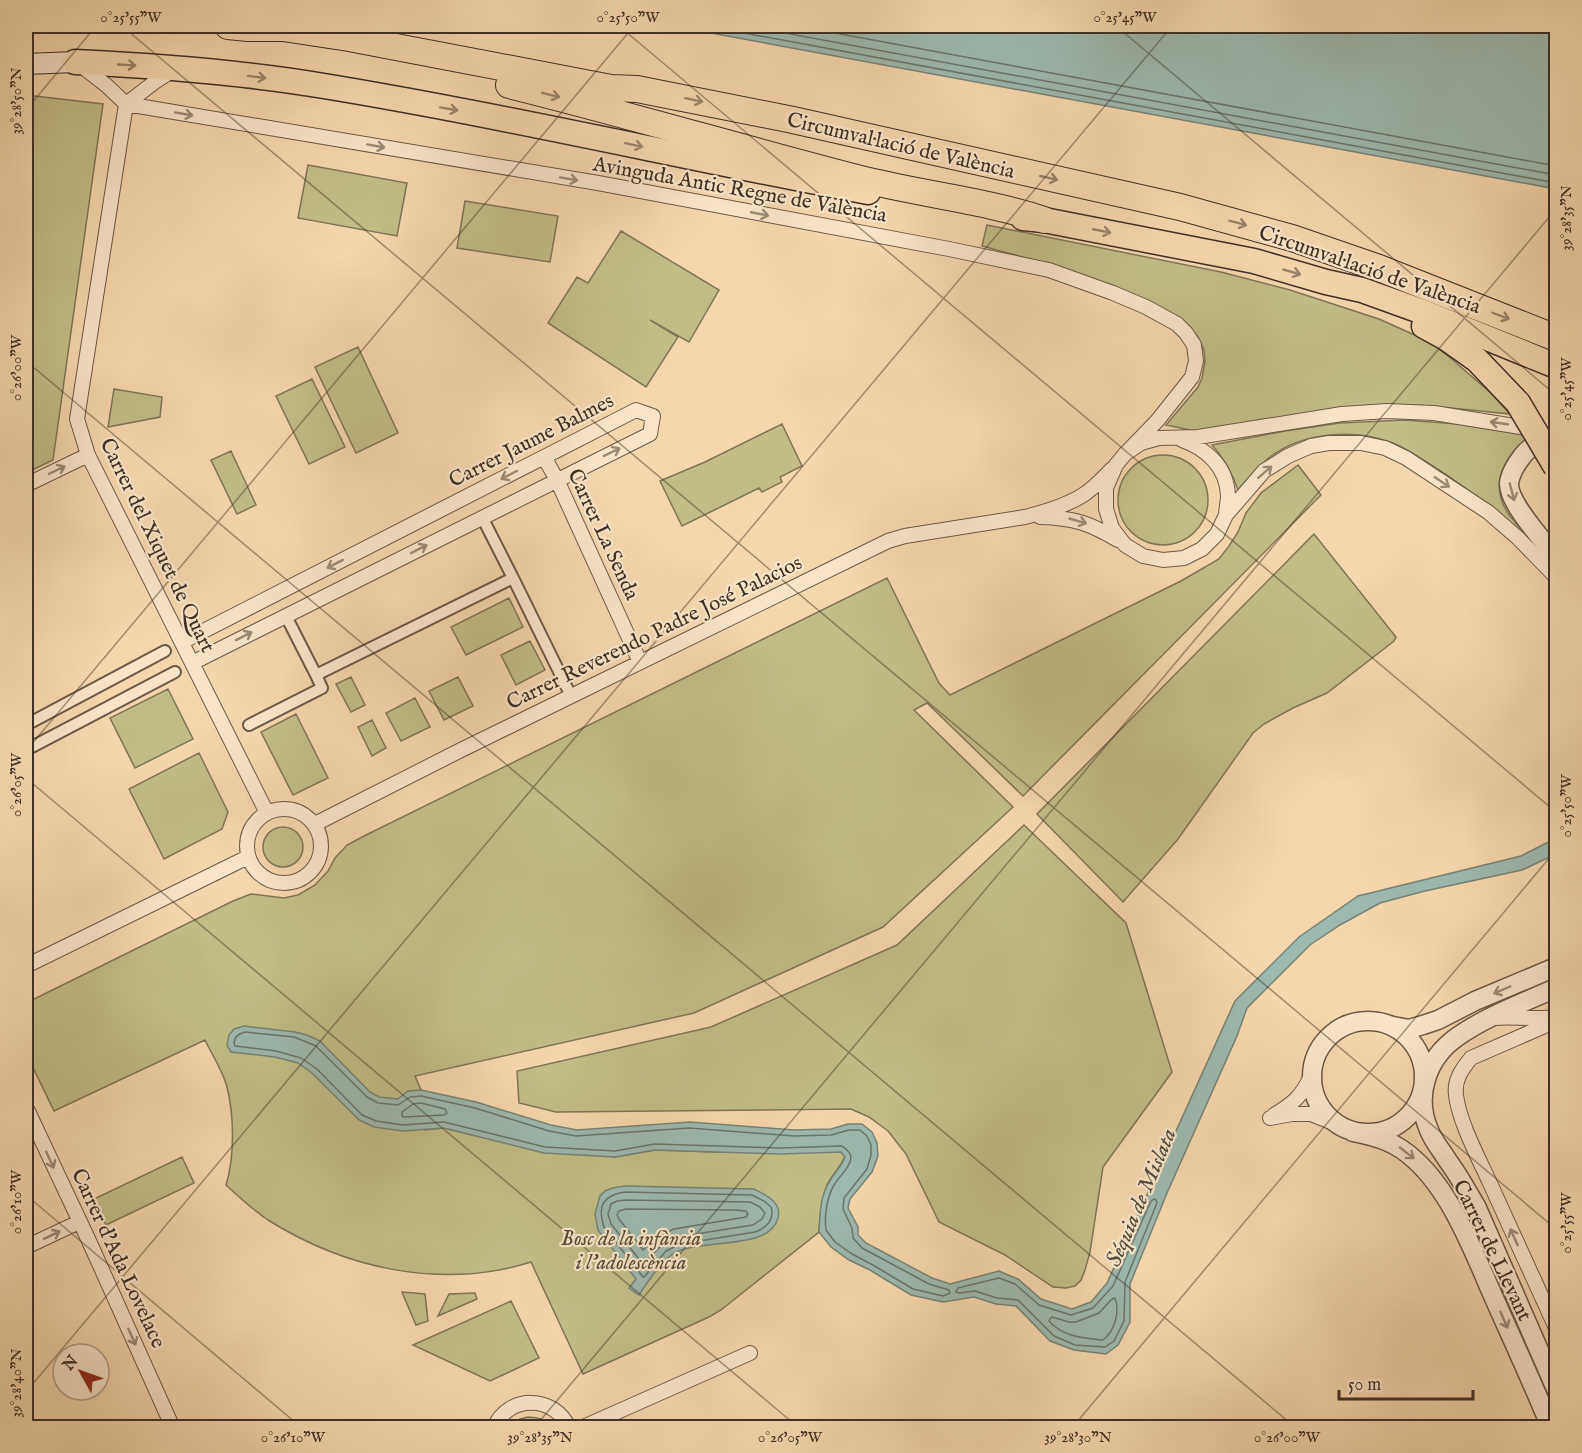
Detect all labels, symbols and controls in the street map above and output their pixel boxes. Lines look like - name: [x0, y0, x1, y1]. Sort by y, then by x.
- text: 0°25'55"W: [100, 8, 162, 27]
- text: 0°25'50"W: [596, 8, 660, 27]
- text: 0°25'45"W: [1093, 8, 1157, 27]
- one-way arrow: [116, 59, 136, 70]
- text: 39°28'50"N: [7, 67, 26, 135]
- one-way arrow: [246, 72, 266, 83]
- one-way arrow: [541, 90, 560, 102]
- one-way arrow: [684, 95, 703, 106]
- one-way arrow: [439, 104, 458, 115]
- street label: Circumval·lació de València: [784, 107, 1018, 186]
- one-way arrow: [174, 108, 193, 119]
- one-way arrow: [624, 140, 643, 151]
- one-way arrow: [366, 141, 386, 152]
- street label: Avinguda Antic Regne de València: [590, 151, 890, 230]
- one-way arrow: [558, 173, 578, 184]
- one-way arrow: [1038, 173, 1058, 184]
- text: 39°28'35"N: [1557, 185, 1576, 251]
- one-way arrow: [750, 209, 770, 220]
- one-way arrow: [1228, 218, 1247, 230]
- street label: Circumval·lació de València: [1255, 220, 1485, 321]
- one-way arrow: [1091, 226, 1111, 237]
- one-way arrow: [1282, 267, 1301, 278]
- one-way arrow: [1491, 311, 1510, 322]
- text: 0°26'00"W: [7, 334, 26, 401]
- text: 0°25'45"W: [1557, 357, 1576, 421]
- street label: Carrer Jaume Balmes: [445, 388, 619, 495]
- one-way arrow: [1490, 417, 1510, 428]
- street label: Carrer del Xiquet de Quart: [93, 434, 220, 657]
- one-way arrow: [603, 446, 621, 458]
- one-way arrow: [47, 463, 65, 475]
- street label: Carrer La Senda: [560, 465, 645, 605]
- one-way arrow: [1257, 466, 1273, 479]
- one-way arrow: [500, 470, 518, 481]
- one-way arrow: [1434, 475, 1451, 488]
- one-way arrow: [1507, 482, 1519, 501]
- one-way arrow: [1068, 516, 1087, 527]
- one-way arrow: [409, 543, 427, 554]
- street label: Carrer Reverendo Padre José Palacios: [502, 550, 807, 717]
- one-way arrow: [327, 558, 344, 570]
- one-way arrow: [235, 630, 253, 642]
- text: 0°26'05"W: [7, 752, 26, 817]
- text: 0°25'50"W: [1557, 774, 1576, 838]
- one-way arrow: [1494, 985, 1512, 996]
- water label: Séquia de Mislata: [1100, 1124, 1184, 1271]
- one-way arrow: [1399, 1147, 1415, 1160]
- one-way arrow: [45, 1151, 57, 1169]
- street label: Carrer d'Ada Lovelace: [64, 1164, 171, 1353]
- text: 0°26'10"W: [7, 1169, 26, 1234]
- street label: Carrer de Llevant: [1446, 1176, 1537, 1326]
- text: 0°25'55"W: [1557, 1192, 1576, 1254]
- park label: Bosc de la infància i l'adolescència: [561, 1226, 701, 1277]
- one-way arrow: [43, 1228, 61, 1240]
- one-way arrow: [1508, 1229, 1520, 1247]
- one-way arrow: [1498, 1311, 1510, 1329]
- one-way arrow: [127, 1328, 138, 1346]
- north arrow: [51, 1342, 111, 1402]
- text: 39°28'40"N: [7, 1348, 26, 1418]
- text: N: [58, 1352, 83, 1376]
- scale bar: [1339, 1363, 1472, 1401]
- text: 50 m: [1348, 1374, 1381, 1397]
- text: 0°26'10"W: [261, 1428, 326, 1447]
- text: 39°28'35"N: [507, 1428, 573, 1447]
- text: 0°26'05"W: [758, 1428, 823, 1447]
- text: 39°28'30"N: [1044, 1428, 1112, 1447]
- text: 0°26'00"W: [1254, 1428, 1321, 1447]

